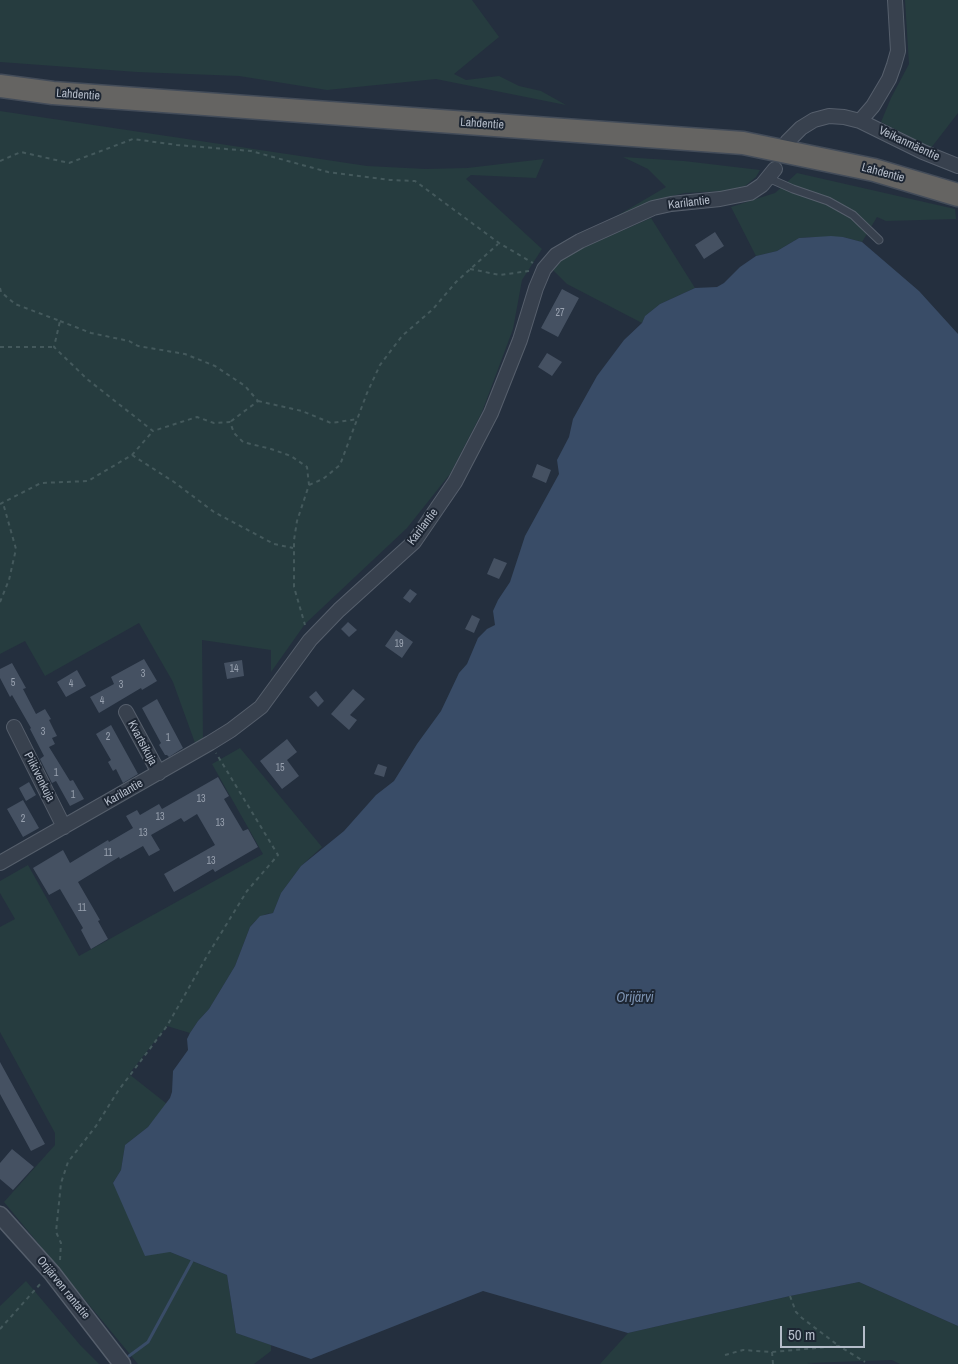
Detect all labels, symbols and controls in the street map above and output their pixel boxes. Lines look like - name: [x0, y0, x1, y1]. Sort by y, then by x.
- street label: Lahdentie: [56, 86, 100, 104]
- street label: Lahdentie: [460, 115, 504, 133]
- street label: Veikanmäentie: [876, 124, 942, 164]
- street label: Lahdentie: [860, 160, 906, 186]
- street label: Karilantie: [667, 193, 711, 213]
- house number: 27: [555, 307, 565, 319]
- street label: Karilantie: [405, 506, 441, 548]
- house number: 19: [394, 638, 404, 650]
- house number: 14: [229, 663, 239, 675]
- house number: 3: [141, 668, 145, 680]
- house number: 5: [11, 677, 15, 689]
- house number: 4: [69, 678, 73, 690]
- house number: 3: [119, 679, 123, 691]
- house number: 4: [100, 695, 104, 707]
- street label: Kvartsikuja: [124, 718, 160, 768]
- house number: 3: [41, 726, 45, 738]
- house number: 2: [106, 731, 110, 743]
- house number: 1: [166, 732, 170, 744]
- street label: Piikivenkuja: [20, 750, 58, 804]
- house number: 15: [275, 762, 285, 774]
- house number: 1: [54, 767, 58, 779]
- street label: Karilantie: [102, 776, 146, 810]
- house number: 1: [71, 789, 75, 801]
- house number: 13: [196, 793, 206, 805]
- house number: 13: [155, 811, 165, 823]
- house number: 2: [21, 813, 25, 825]
- house number: 13: [215, 817, 225, 829]
- house number: 13: [138, 827, 148, 839]
- house number: 11: [104, 847, 112, 859]
- house number: 13: [206, 855, 216, 867]
- house number: 11: [78, 902, 86, 914]
- water label: Orijärvi: [616, 990, 654, 1006]
- street label: Orijärven rantatie: [33, 1254, 93, 1322]
- scale bar: [783, 1316, 868, 1348]
- text: 50 m: [788, 1324, 815, 1345]

